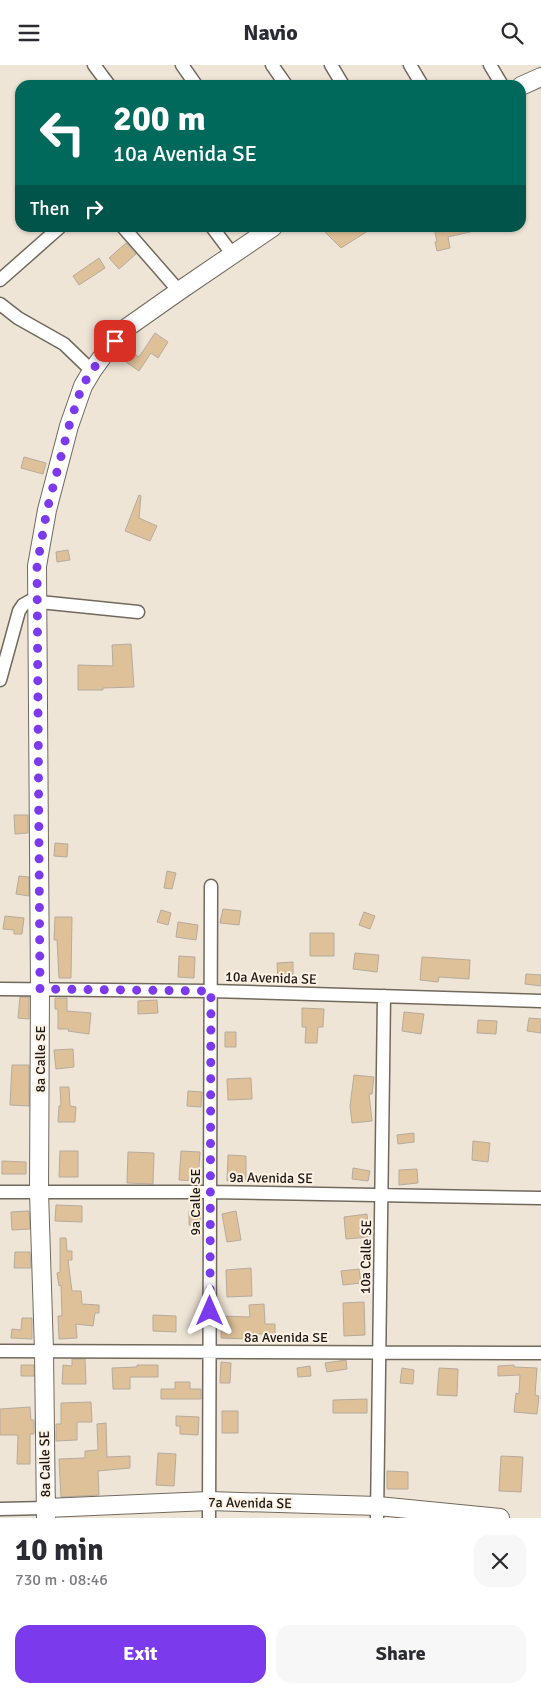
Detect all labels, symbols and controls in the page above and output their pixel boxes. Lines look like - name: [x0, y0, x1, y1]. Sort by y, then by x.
- icon: menu: [15, 19, 43, 47]
- text: Navio: [243, 19, 298, 46]
- icon: search: [498, 19, 526, 47]
- text: 200 m: [113, 97, 206, 140]
- icon: left: [30, 100, 95, 165]
- text: 10a Avenida SE: [113, 140, 257, 167]
- icon: right: [80, 195, 108, 223]
- text: Then: [30, 197, 70, 221]
- pin: [94, 320, 136, 362]
- icon: arrive: [101, 327, 129, 355]
- street label: 10a Avenida SE: [225, 968, 317, 988]
- street label: 8a Calle SE: [32, 1025, 49, 1092]
- street label: 9a Calle SE: [187, 1168, 204, 1235]
- street label: 9a Avenida SE: [229, 1169, 313, 1187]
- street label: 10a Calle SE: [357, 1220, 375, 1294]
- position arrow: [183, 1284, 235, 1336]
- street label: 8a Avenida SE: [244, 1329, 328, 1346]
- street label: 8a Calle SE: [36, 1430, 54, 1498]
- street label: 7a Avenida SE: [208, 1494, 292, 1512]
- text: 10 min: [15, 1532, 104, 1569]
- button: close: [474, 1535, 526, 1587]
- text: 730 m · 08:46: [15, 1570, 108, 1590]
- button: Exit: [15, 1625, 266, 1683]
- button: Share: [276, 1625, 526, 1683]

